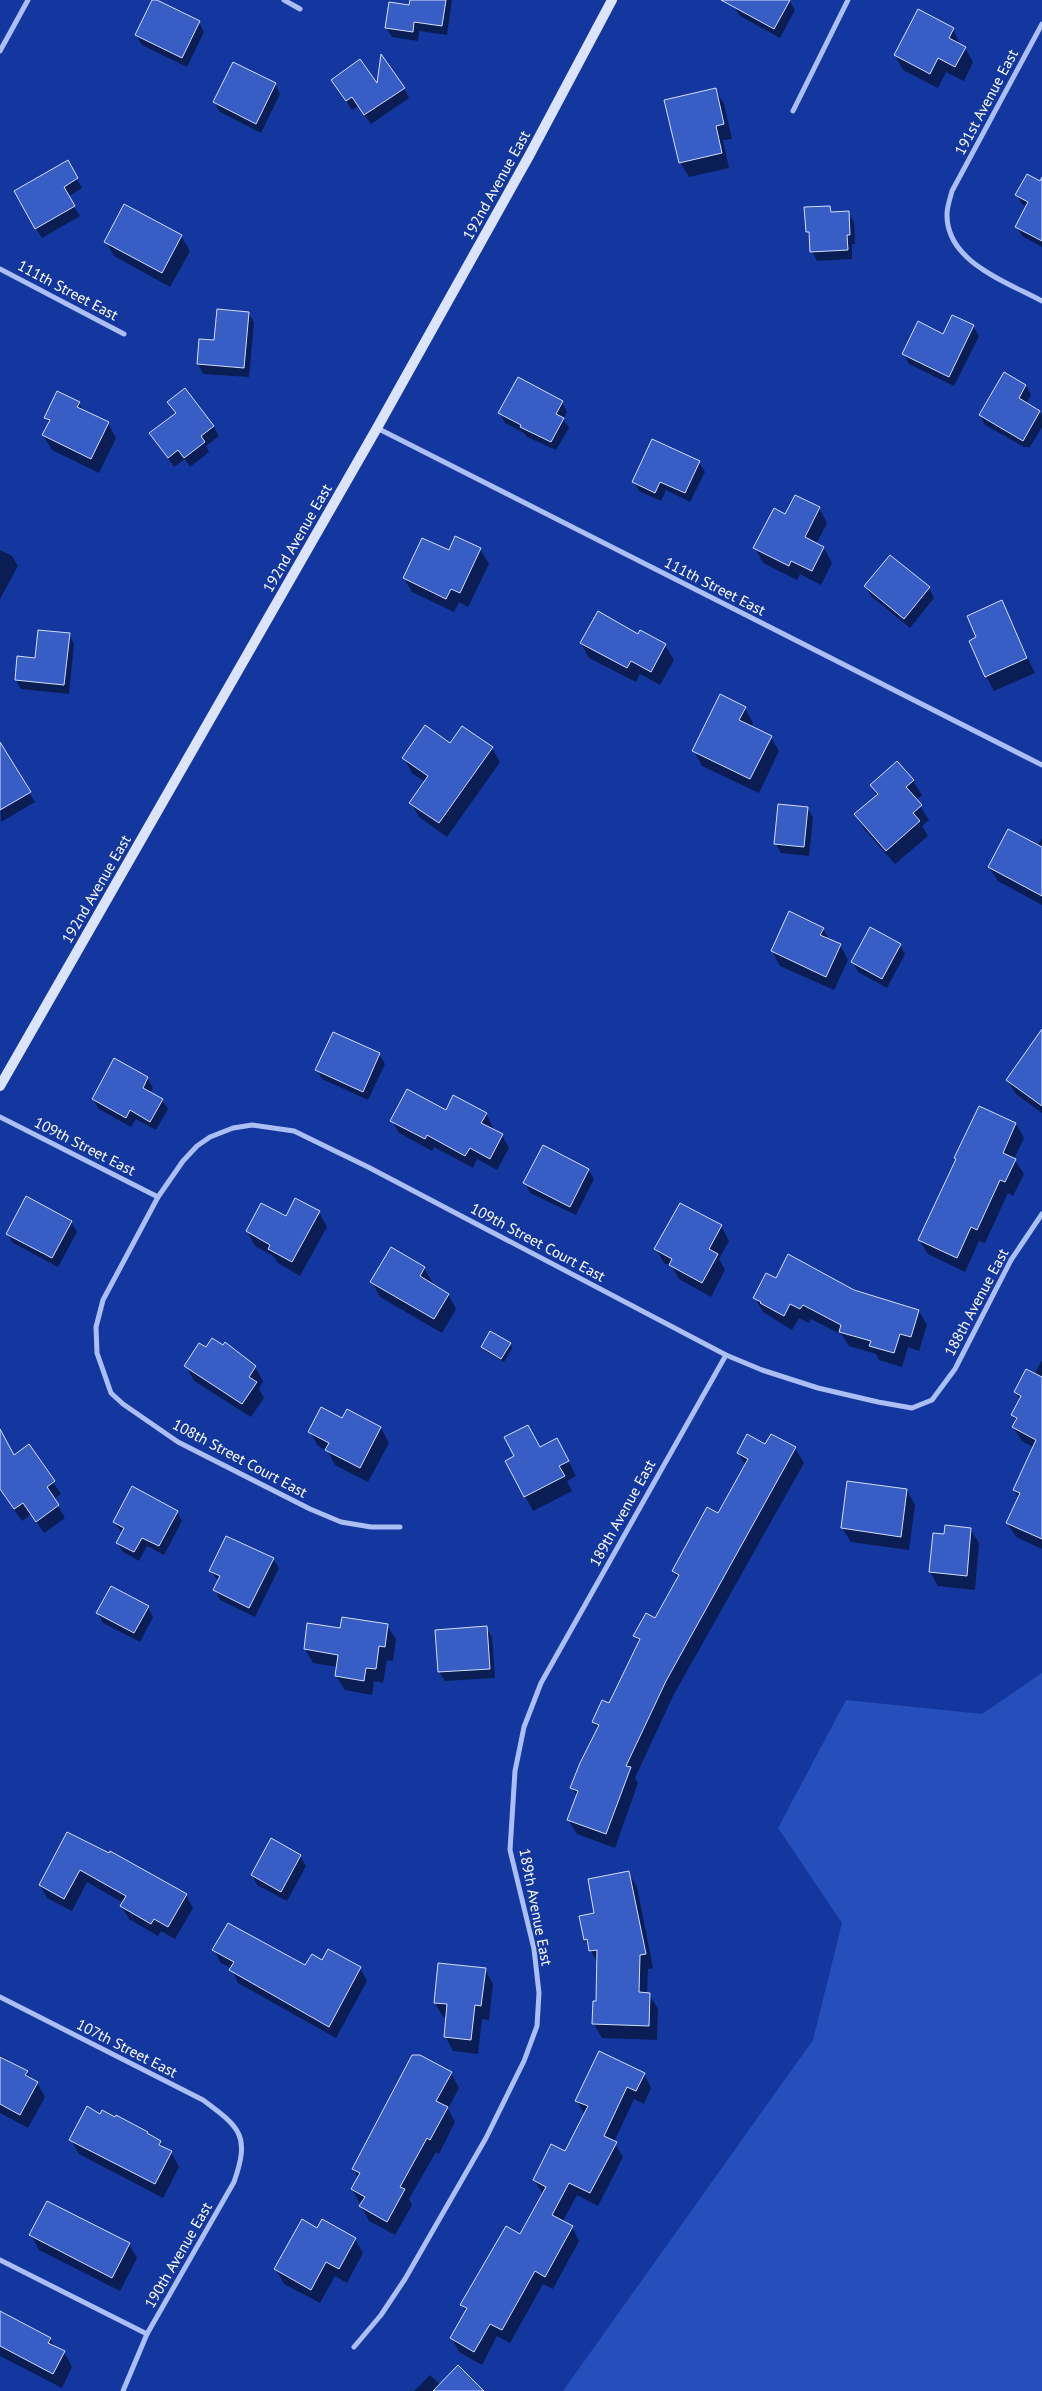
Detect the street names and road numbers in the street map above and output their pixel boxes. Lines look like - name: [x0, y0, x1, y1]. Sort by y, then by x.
- street label: 191st Avenue East: [950, 46, 1022, 158]
- street label: 192nd Avenue East: [458, 127, 534, 243]
- street label: 111th Street East: [15, 256, 121, 324]
- street label: 192nd Avenue East: [258, 480, 336, 596]
- street label: 111th Street East: [661, 552, 769, 620]
- street label: 192nd Avenue East: [57, 831, 135, 947]
- street label: 109th Street East: [31, 1112, 139, 1180]
- street label: 109th Street Court East: [467, 1198, 609, 1286]
- street label: 188th Avenue East: [940, 1245, 1012, 1359]
- street label: 108th Street Court East: [169, 1414, 311, 1502]
- street label: 189th Avenue East: [585, 1456, 659, 1570]
- street label: 189th Avenue East: [515, 1847, 557, 1967]
- street label: 107th Street East: [73, 2014, 181, 2082]
- street label: 190th Avenue East: [140, 2199, 216, 2311]

